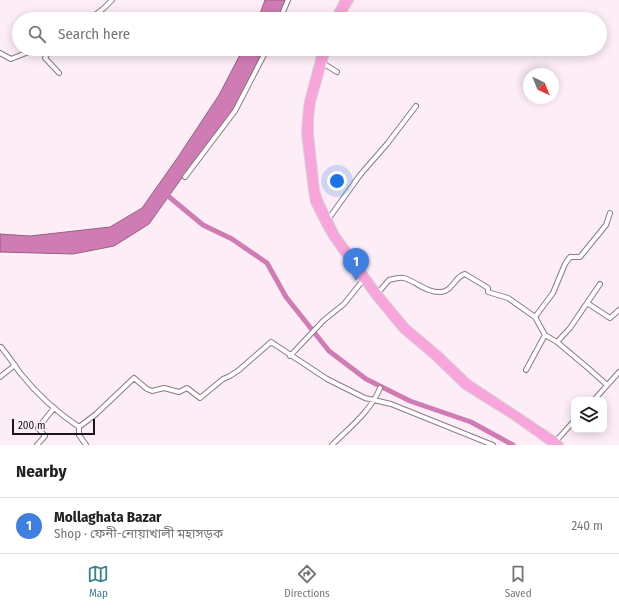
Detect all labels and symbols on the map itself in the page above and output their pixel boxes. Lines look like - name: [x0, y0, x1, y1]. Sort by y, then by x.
- north arrow: [523, 68, 559, 104]
- your location: [327, 171, 347, 191]
- pin: 1: [343, 248, 369, 281]
- scale bar: [12, 417, 95, 436]

